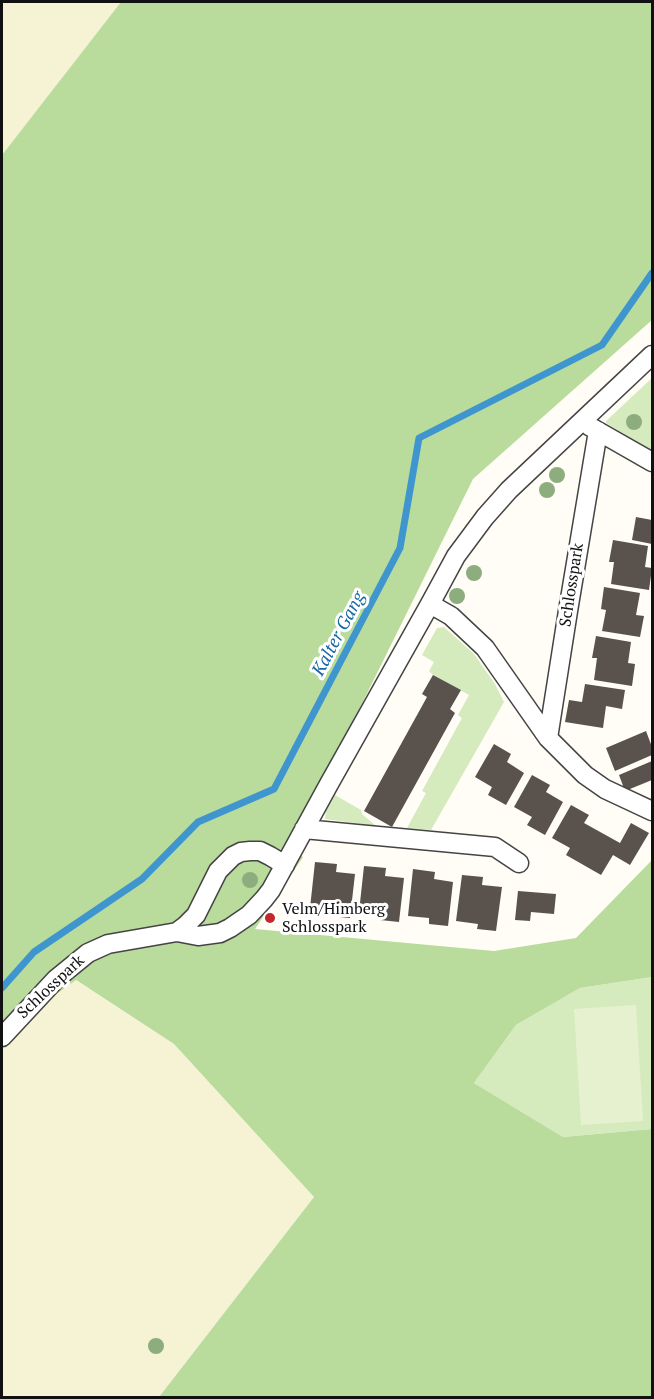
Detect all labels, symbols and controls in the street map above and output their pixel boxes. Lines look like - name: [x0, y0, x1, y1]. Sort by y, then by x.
- street label: Schlosspark: [556, 542, 588, 628]
- water label: Kalter Gang: [308, 588, 370, 680]
- place label: Velm/Himberg Schlosspark: [282, 899, 385, 937]
- marker: Velm/Himberg Schlosspark: [263, 911, 277, 925]
- street label: Schlosspark: [14, 951, 88, 1023]

